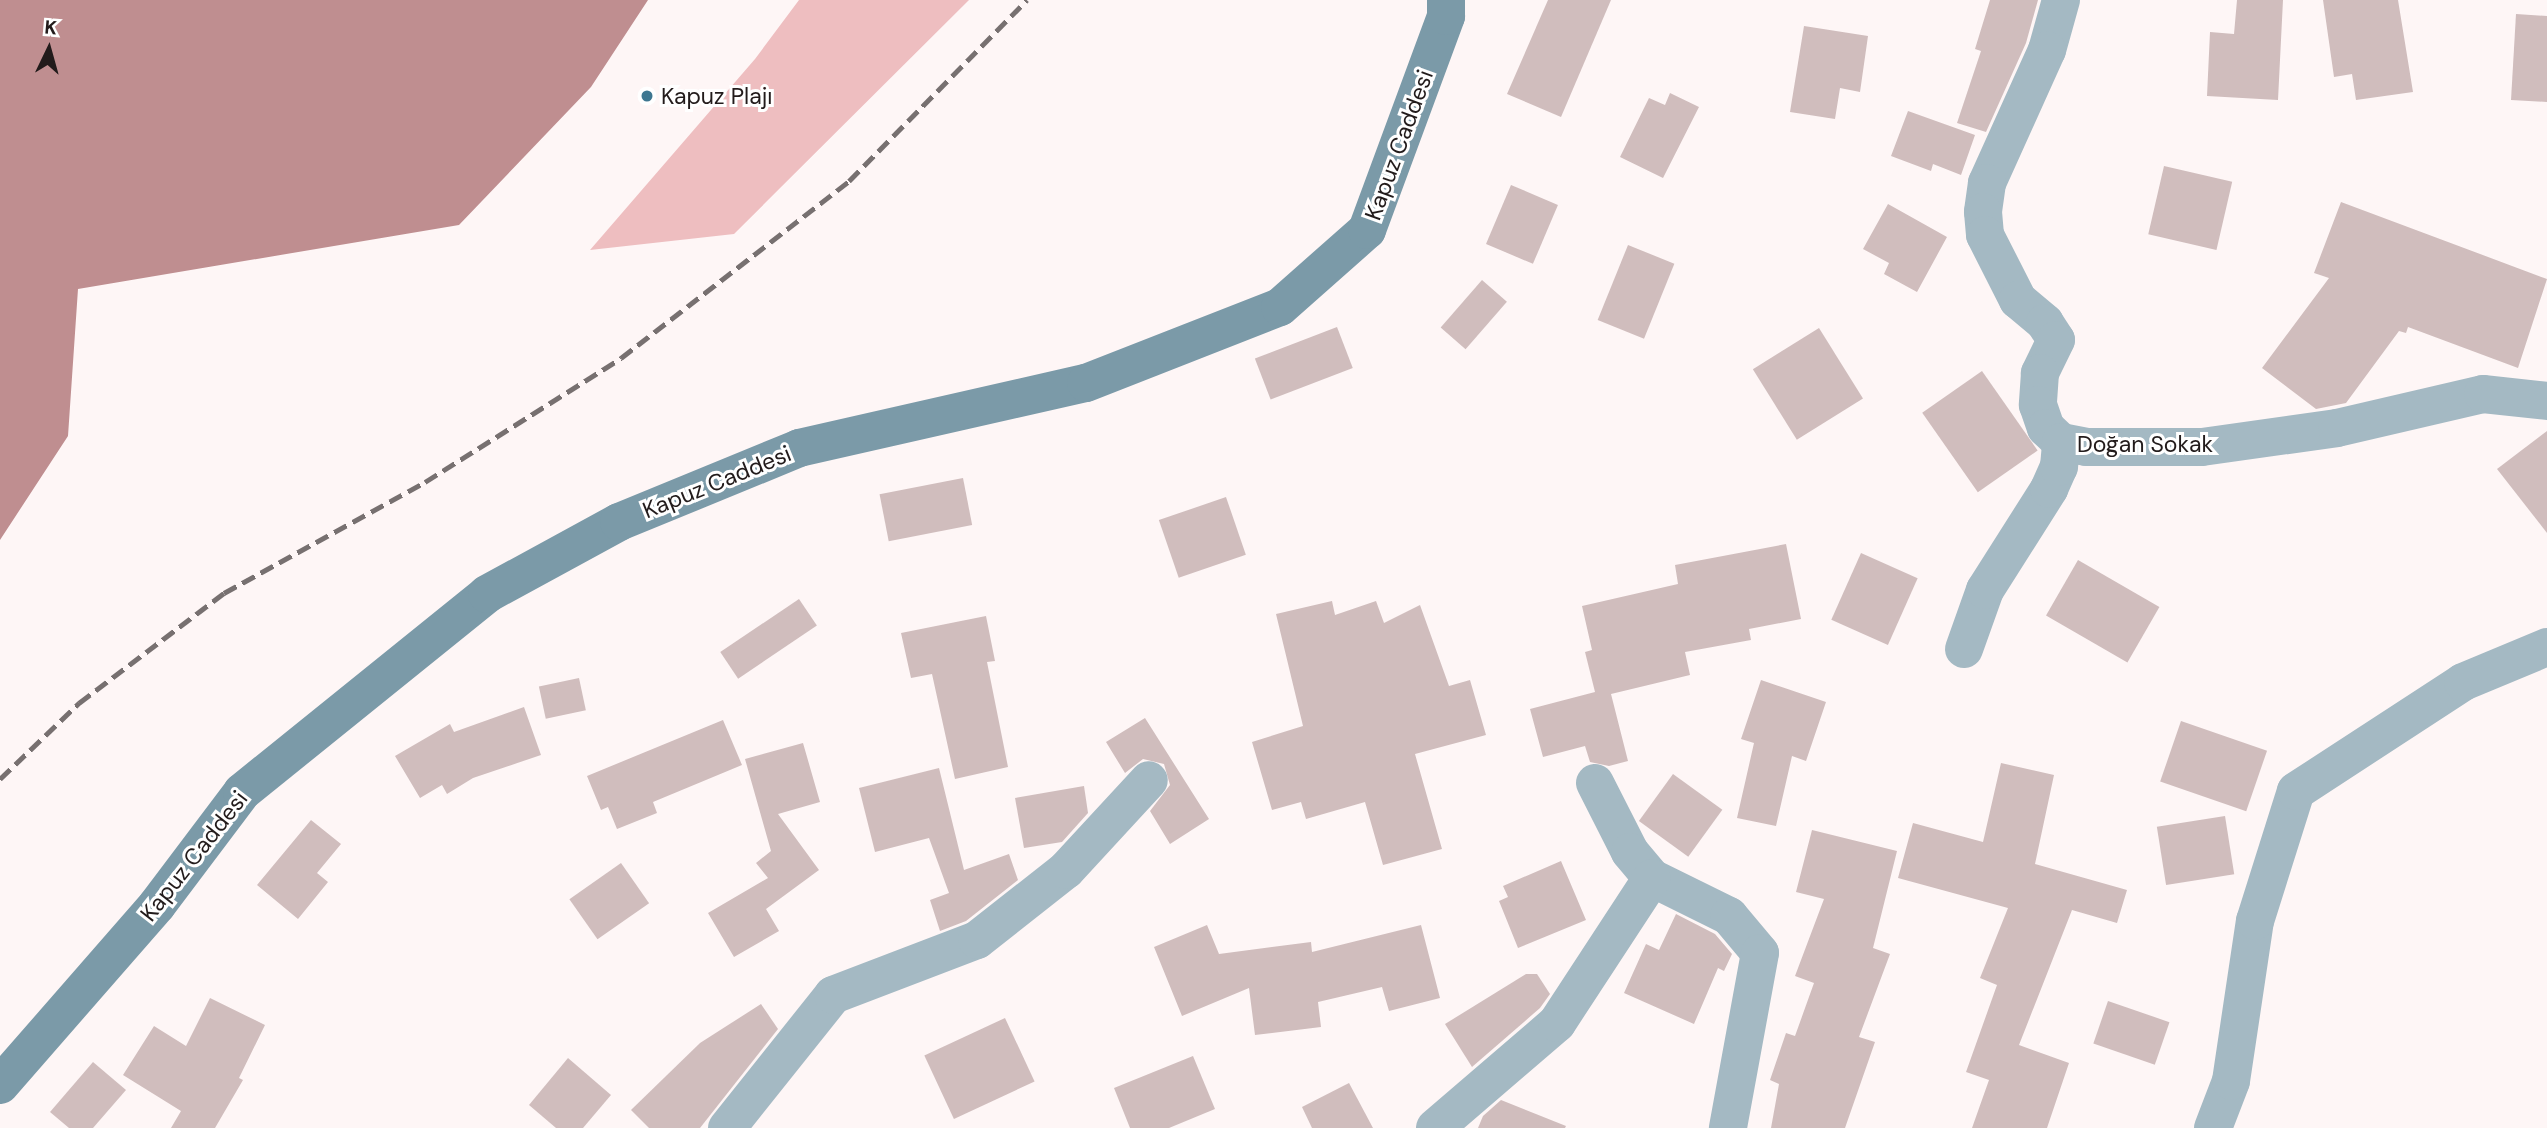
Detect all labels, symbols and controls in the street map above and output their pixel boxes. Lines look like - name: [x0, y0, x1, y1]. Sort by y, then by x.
- north arrow: [14, 14, 84, 84]
- text: K: [44, 15, 58, 41]
- street label: Kapuz Caddesi: [1359, 66, 1439, 224]
- place label: Kapuz Plajı: [661, 82, 772, 110]
- marker: Kapuz Plajı: [639, 88, 655, 104]
- street label: Doğan Sokak: [2077, 430, 2213, 458]
- street label: Kapuz Caddesi: [639, 440, 795, 524]
- street label: Kapuz Caddesi: [135, 785, 253, 927]

